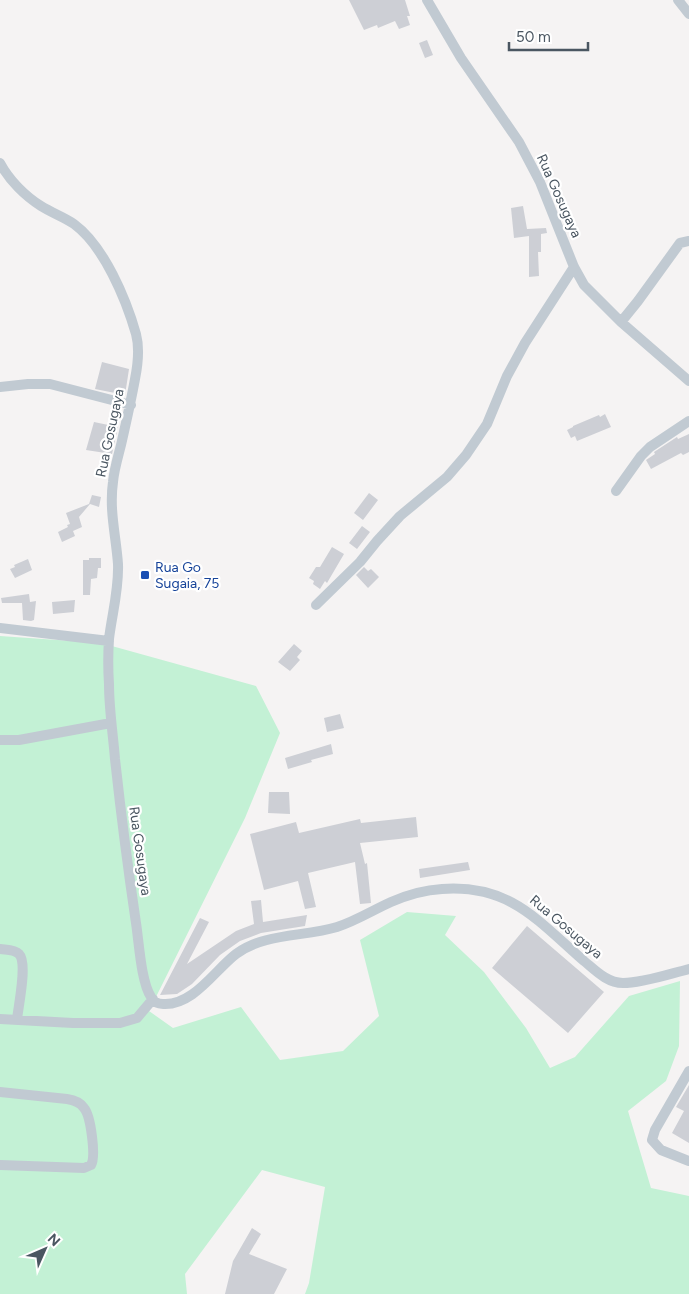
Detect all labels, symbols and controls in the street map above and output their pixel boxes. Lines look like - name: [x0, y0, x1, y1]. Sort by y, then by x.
- scale bar: [509, 20, 588, 52]
- text: 50 m: [516, 28, 551, 46]
- street label: Rua Gosugaya: [533, 151, 585, 241]
- street label: Rua Gosugaya: [92, 387, 128, 479]
- place label: Rua Go Sugaia, 75: [155, 559, 219, 592]
- marker: Rua Go Sugaia, 75: [139, 569, 151, 581]
- street label: Rua Gosugaya: [125, 805, 155, 897]
- street label: Rua Gosugaya: [526, 892, 606, 962]
- north arrow: [20, 1224, 70, 1274]
- text: N: [44, 1230, 64, 1250]

